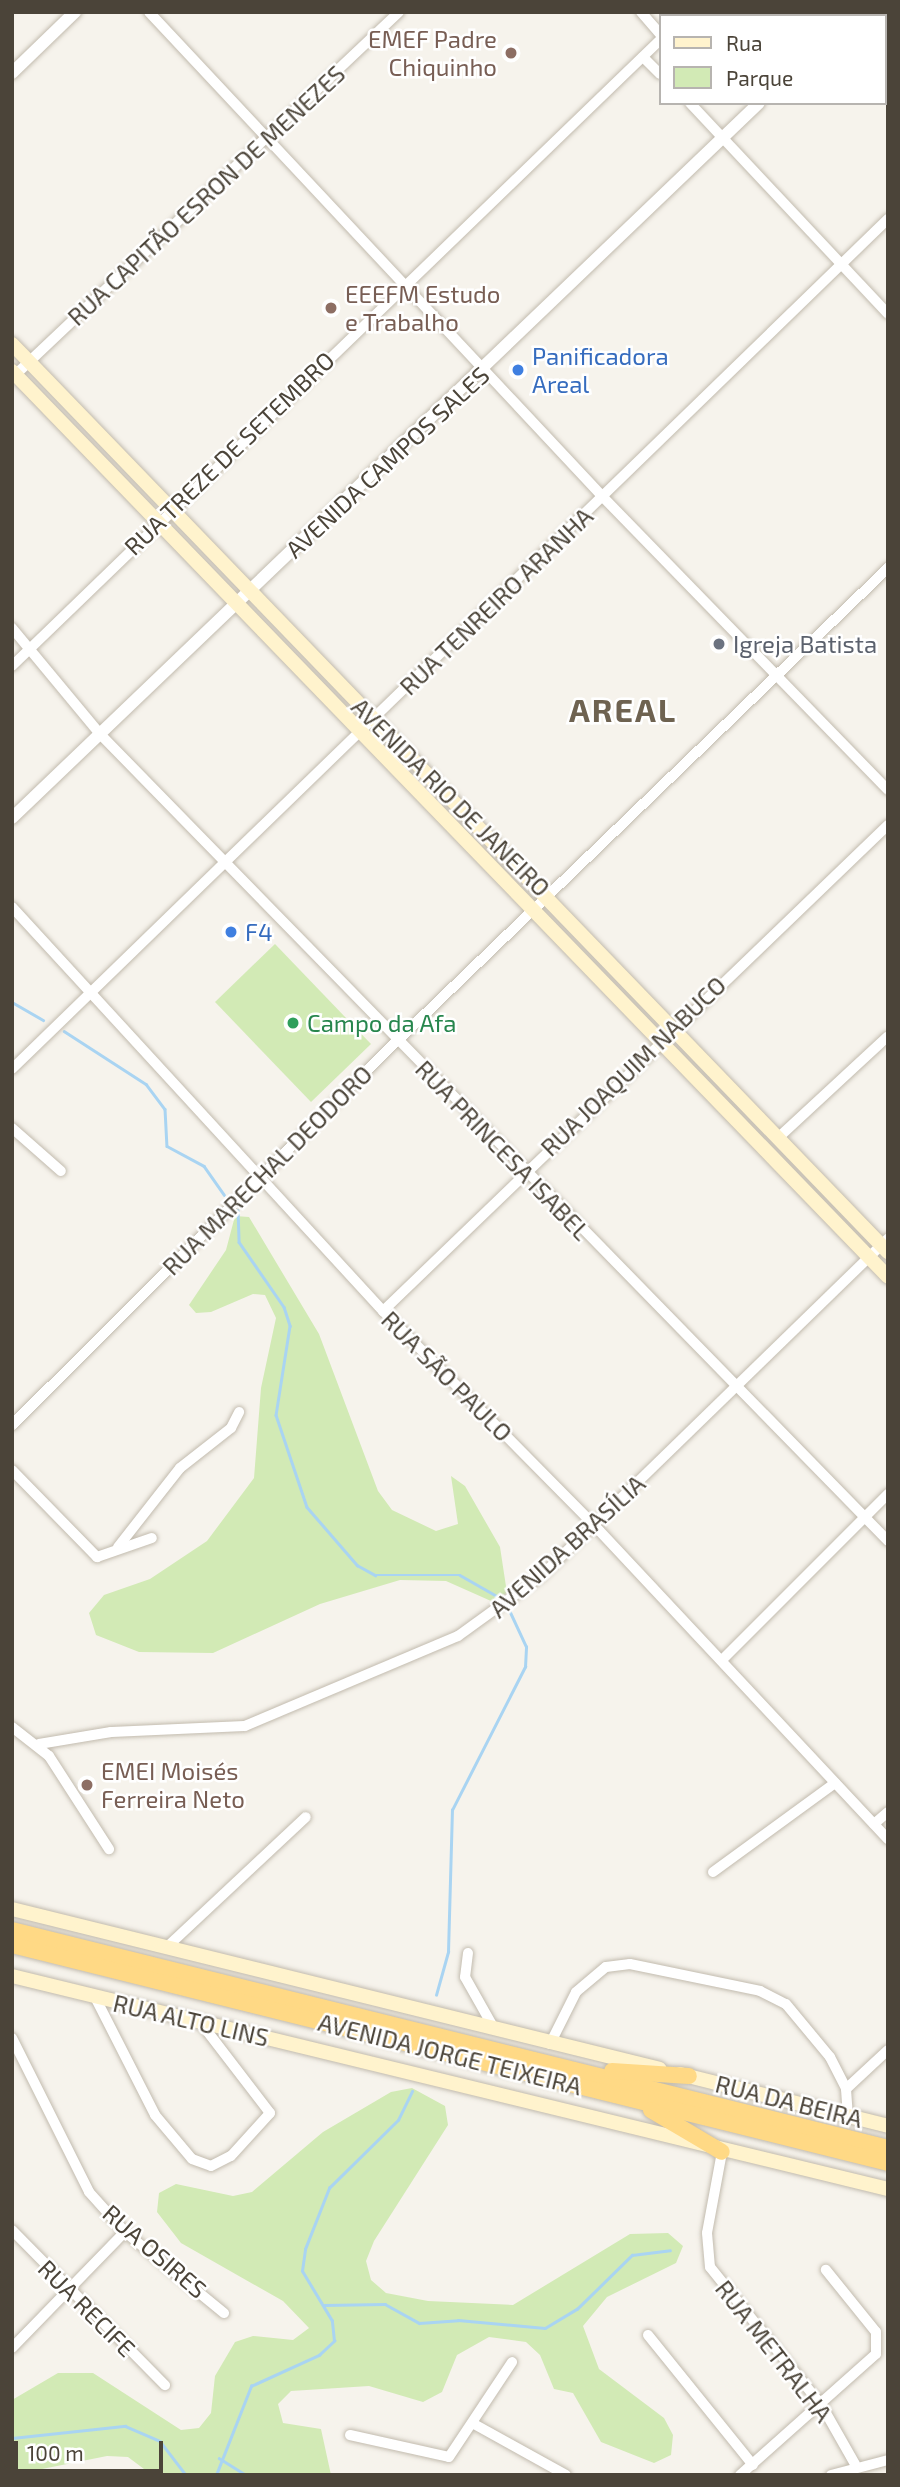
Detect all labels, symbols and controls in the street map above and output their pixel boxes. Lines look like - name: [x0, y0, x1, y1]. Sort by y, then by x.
- legend: [659, 14, 886, 105]
- place label: EMEF Padre Chiquinho: [368, 25, 497, 81]
- text: Rua: [726, 30, 762, 55]
- marker: EMEF Padre Chiquinho: [503, 45, 519, 61]
- street label: RUA CAPITÃO ESRON DE MENEZES: [61, 59, 351, 331]
- text: Parque: [726, 65, 793, 90]
- place label: EEEFM Estudo e Trabalho: [345, 280, 500, 336]
- marker: EEEFM Estudo e Trabalho: [323, 300, 339, 316]
- place label: Panificadora Areal: [532, 342, 669, 398]
- street label: RUA TREZE DE SETEMBRO: [118, 345, 340, 561]
- street label: AVENIDA CAMPOS SALES: [279, 360, 495, 564]
- marker: Panificadora Areal: [510, 362, 526, 378]
- street label: RUA TENREIRO ARANHA: [393, 501, 599, 701]
- place label: Igreja Batista: [733, 630, 877, 658]
- marker: Igreja Batista: [711, 636, 727, 652]
- district label: AREAL: [570, 690, 676, 728]
- street label: AVENIDA RIO DE JANEIRO: [346, 692, 556, 902]
- place label: F4: [245, 918, 273, 946]
- marker: F4: [223, 924, 239, 940]
- street label: RUA JOAQUIM NABUCO: [534, 970, 732, 1162]
- place label: Campo da Afa: [307, 1009, 457, 1037]
- marker: Campo da Afa: [285, 1015, 301, 1031]
- street label: RUA PRINCESA ISABEL: [409, 1054, 597, 1246]
- street label: RUA MARECHAL DEODORO: [156, 1059, 378, 1281]
- street label: RUA SÃO PAULO: [376, 1305, 518, 1447]
- street label: AVENIDA BRASÍLIA: [483, 1469, 651, 1623]
- place label: EMEI Moisés Ferreira Neto: [101, 1757, 245, 1813]
- marker: EMEI Moisés Ferreira Neto: [79, 1777, 95, 1793]
- street label: RUA ALTO LINS: [110, 1988, 272, 2052]
- street label: AVENIDA JORGE TEIXEIRA: [315, 2007, 585, 2101]
- street label: RUA DA BEIRA: [712, 2069, 866, 2133]
- street label: RUA OSIRES: [97, 2198, 213, 2304]
- street label: RUA RECIFE: [32, 2253, 142, 2363]
- street label: RUA METRALHA: [710, 2274, 838, 2428]
- scale bar: [18, 2428, 166, 2472]
- text: 100 m: [27, 2440, 84, 2465]

